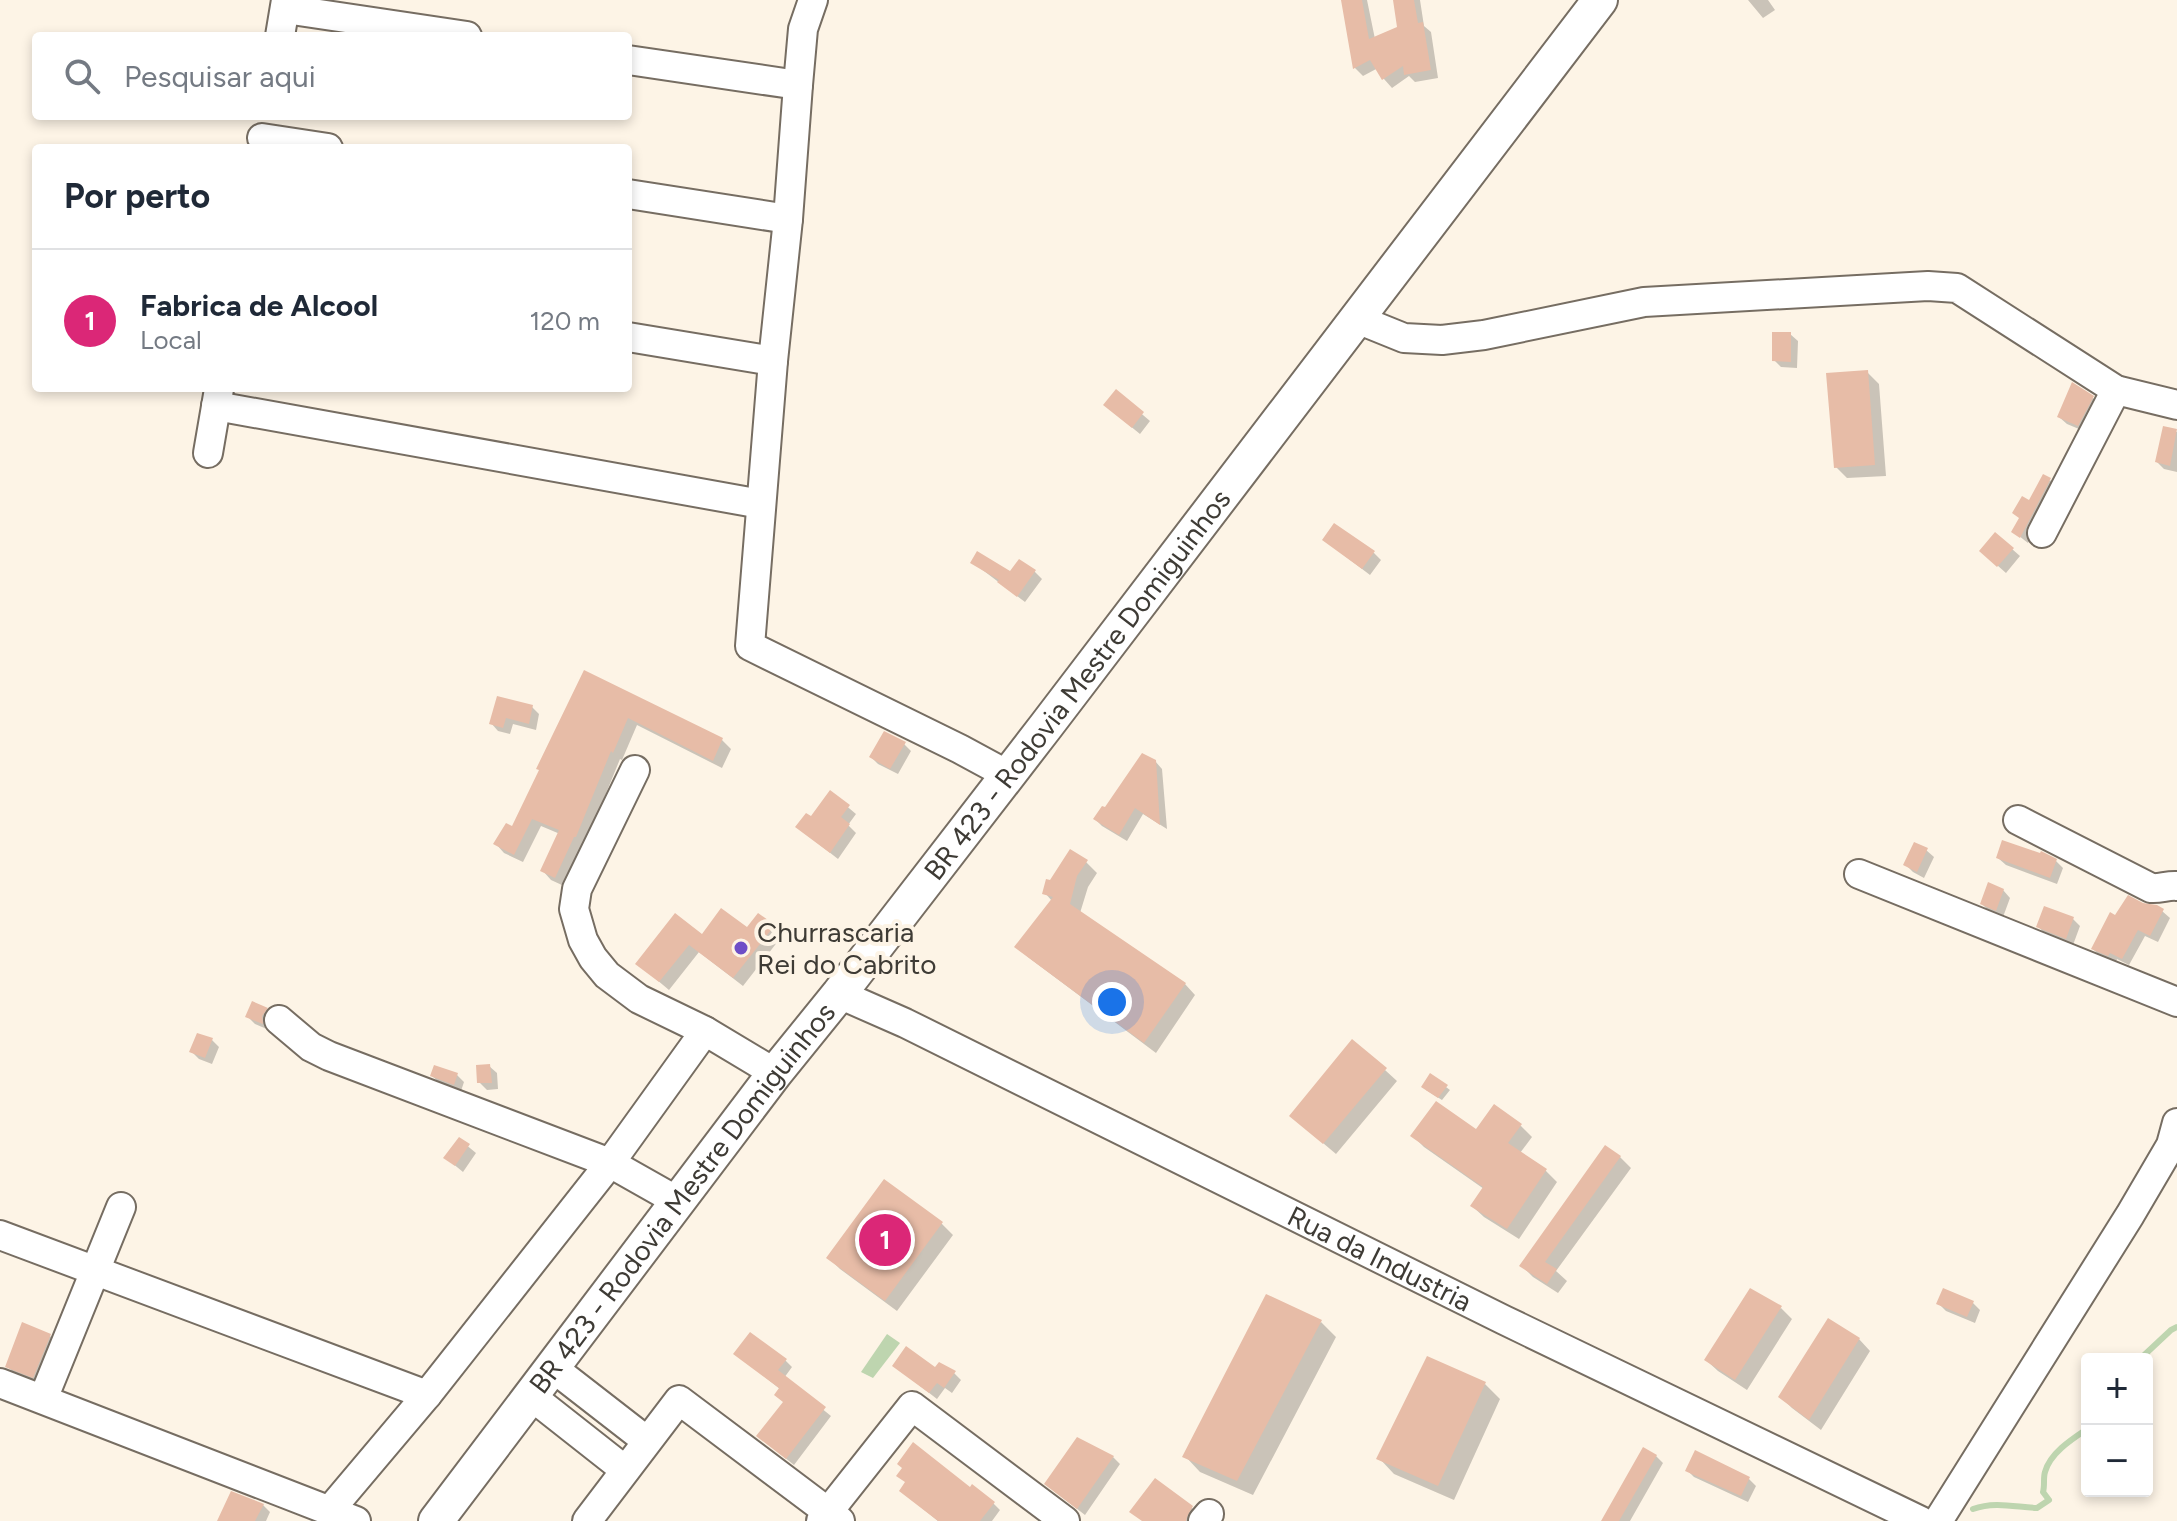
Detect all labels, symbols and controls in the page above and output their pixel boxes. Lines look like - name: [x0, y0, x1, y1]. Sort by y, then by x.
- search box: [32, 32, 632, 120]
- icon: search: [60, 54, 104, 98]
- text: Pesquisar aqui: [124, 58, 316, 95]
- text: Por perto: [64, 176, 210, 217]
- text: Fabrica de Alcool: [140, 287, 378, 324]
- text: 1: [85, 305, 95, 337]
- text: 120 m: [530, 305, 600, 337]
- text: Local: [140, 324, 202, 356]
- street label: BR 423 - Rodovia Mestre Domiguinhos: [917, 482, 1238, 886]
- place label: Churrascaria Rei do Cabrito: [757, 915, 936, 981]
- marker: Churrascaria Rei do Cabrito: [732, 939, 750, 957]
- your location: [1092, 982, 1132, 1022]
- street label: BR 423 - Rodovia Mestre Domiguinhos: [522, 996, 842, 1400]
- street label: Rua da Industria: [1282, 1198, 1477, 1318]
- pin: 1: [859, 1210, 911, 1270]
- map controls: [2081, 1353, 2153, 1497]
- button: +: [2081, 1353, 2153, 1425]
- button: −: [2081, 1425, 2153, 1497]

